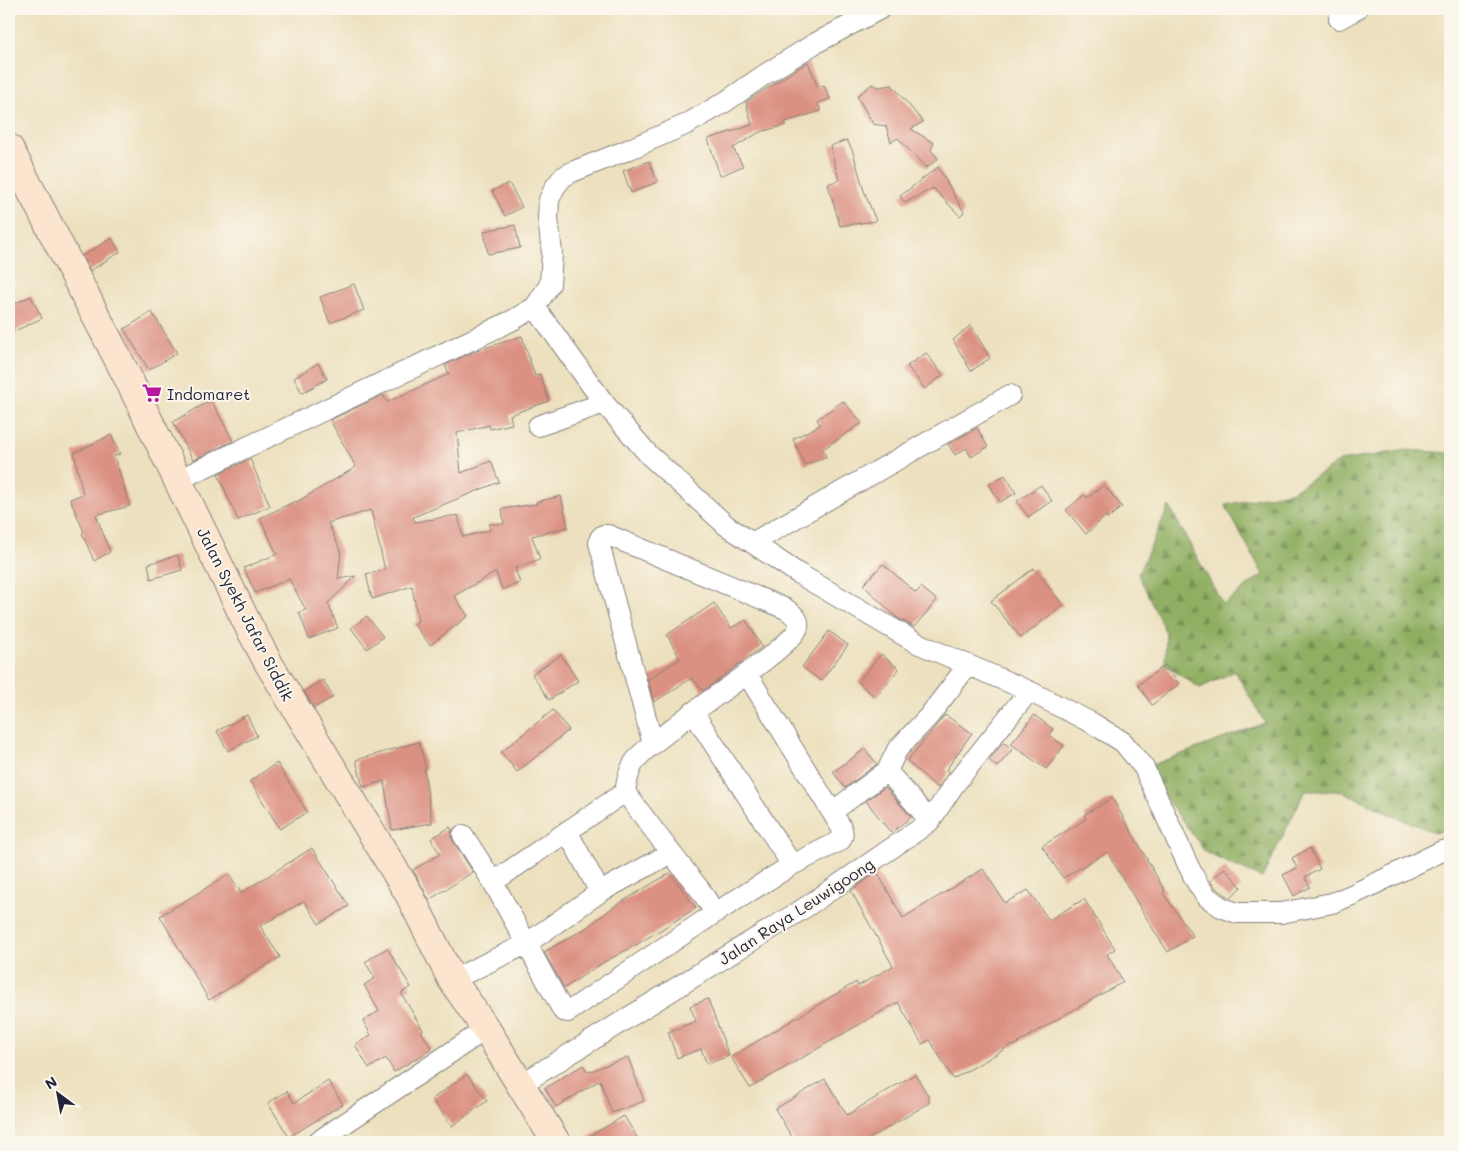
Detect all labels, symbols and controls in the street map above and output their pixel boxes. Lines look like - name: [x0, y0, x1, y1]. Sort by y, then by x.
- supermarket icon: Indomaret: [141, 382, 163, 404]
- place label: Indomaret: [167, 383, 250, 404]
- street label: Jalan Syekh Jafar Siddik: [193, 524, 299, 704]
- street label: Jalan Raya Leuwigoong: [714, 853, 878, 969]
- north arrow: [32, 1068, 82, 1118]
- text: N: [41, 1072, 60, 1093]

